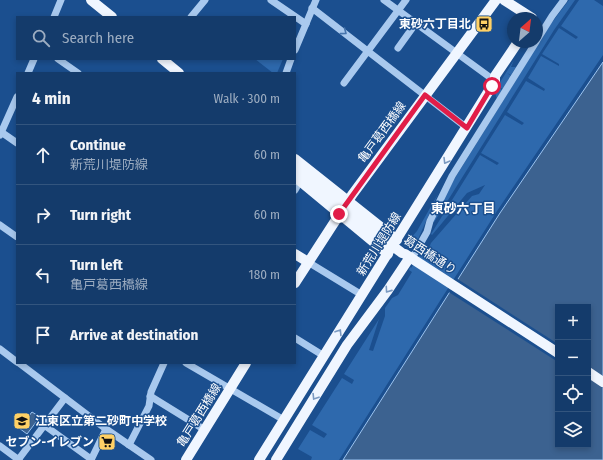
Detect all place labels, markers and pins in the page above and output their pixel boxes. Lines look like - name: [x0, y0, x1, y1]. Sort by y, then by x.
- bus stop icon: 東砂六丁目北: [474, 14, 494, 34]
- place label: 東砂六丁目北: [399, 17, 471, 31]
- school or university icon: 江東区立第二砂町中学校: [12, 411, 32, 431]
- place label: 江東区立第二砂町中学校: [35, 414, 167, 428]
- supermarket icon: セブン-イレブン: [97, 432, 117, 452]
- place label: セブン-イレブン: [5, 435, 94, 449]

